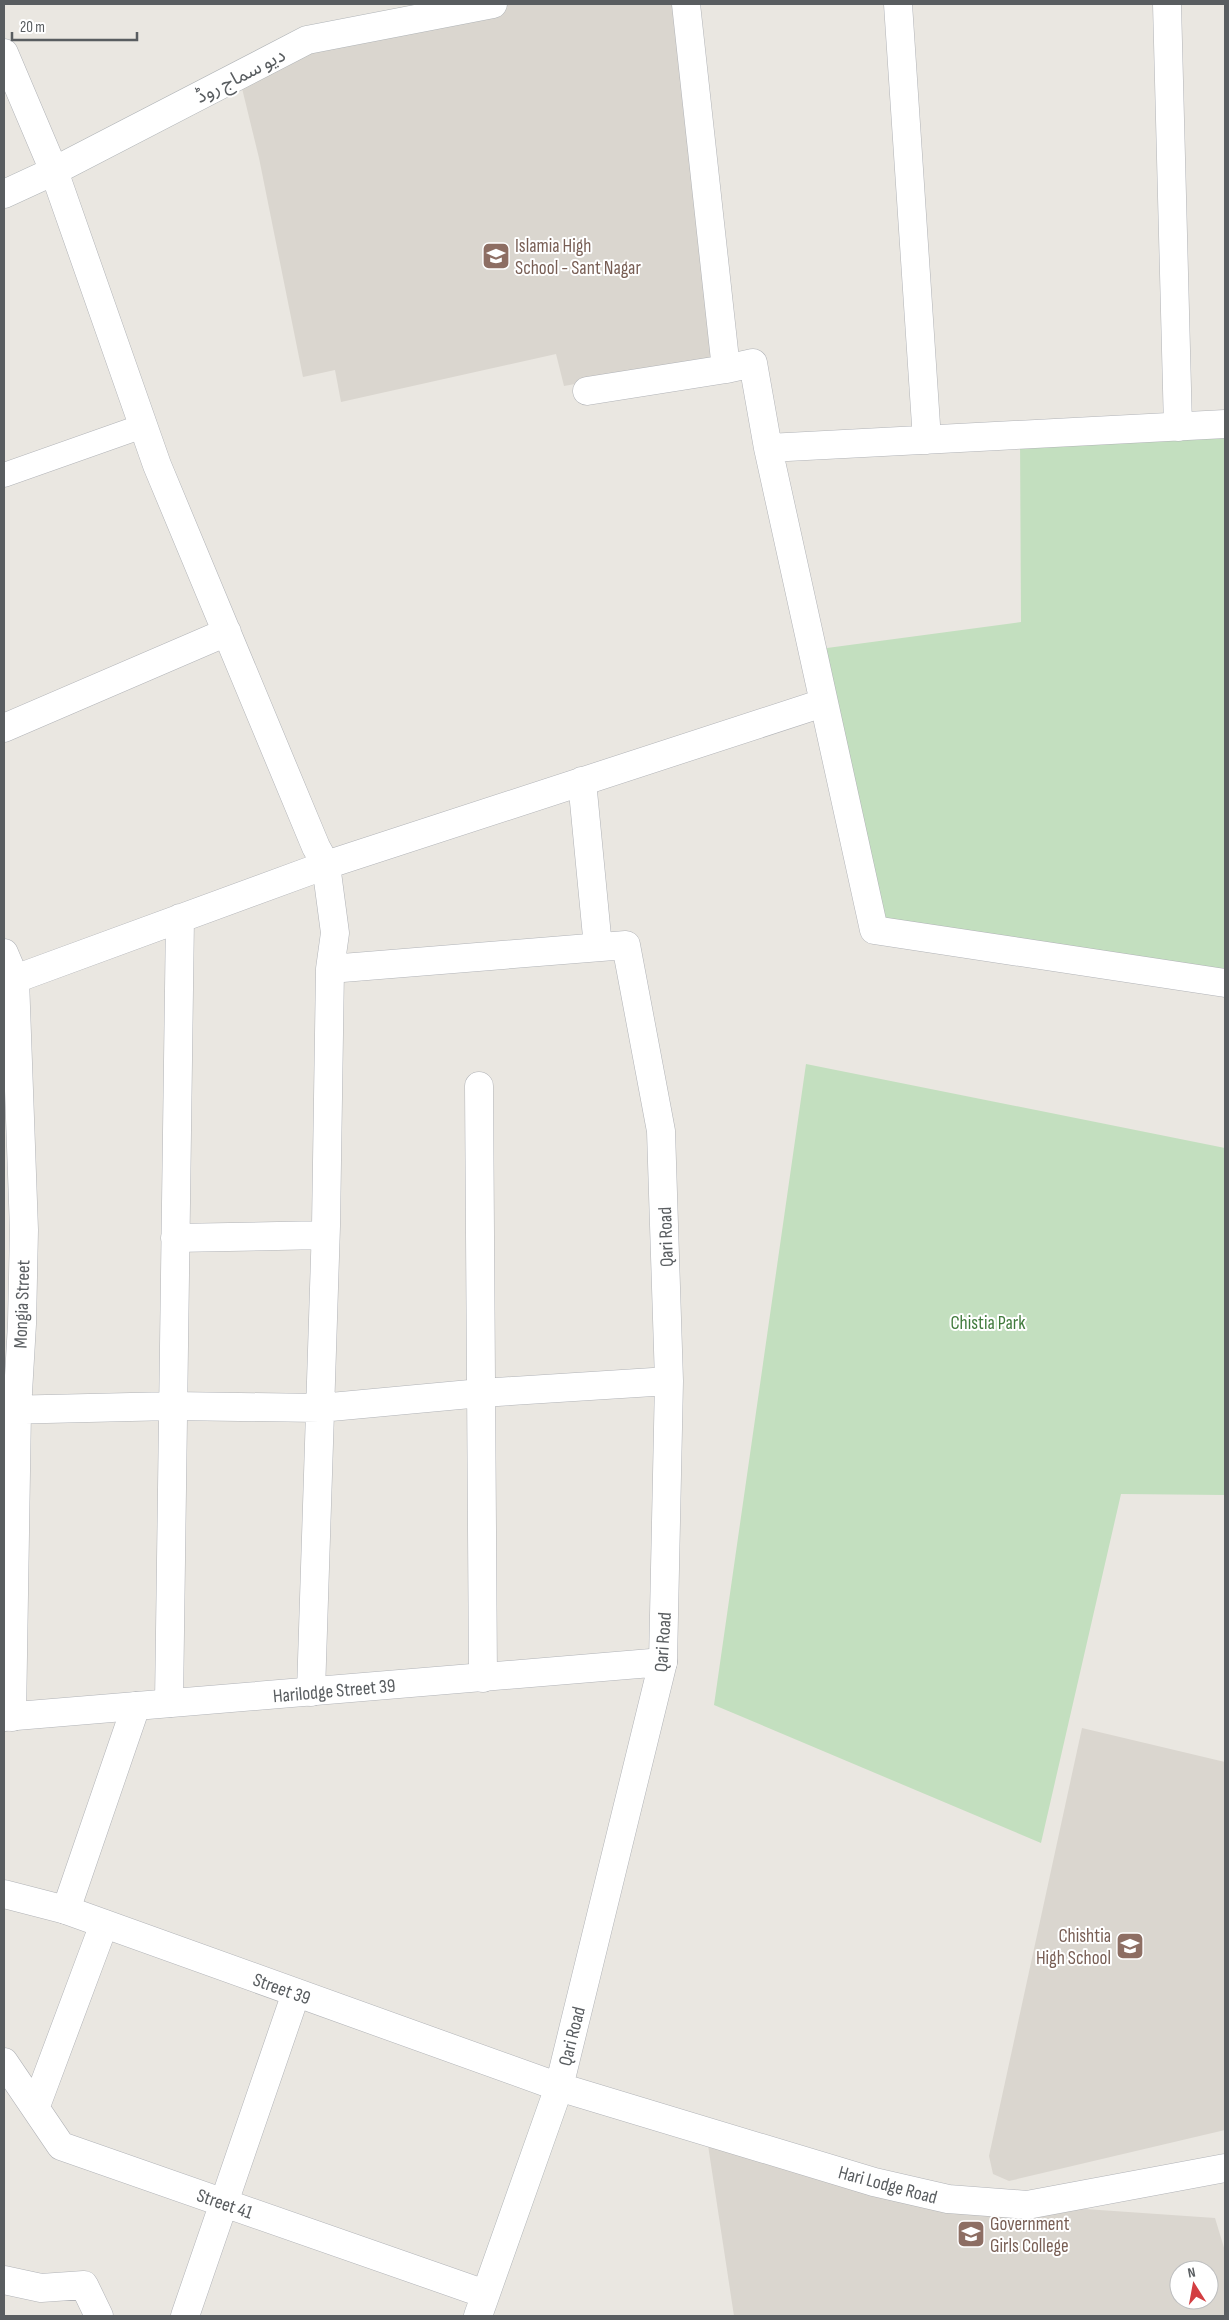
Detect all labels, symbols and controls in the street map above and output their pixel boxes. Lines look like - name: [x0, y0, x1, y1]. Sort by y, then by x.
- scale bar: [12, 10, 138, 42]
- text: 20 m: [20, 18, 45, 37]
- street label: دیو سماج روڈ: [192, 44, 290, 110]
- place label: Islamia High School - Sant Nagar: [515, 235, 641, 280]
- school or university icon: Islamia High School - Sant Nagar: [481, 241, 511, 271]
- street label: Qari Road: [654, 1206, 679, 1267]
- street label: Mongia Street: [9, 1259, 36, 1349]
- park label: Chistia Park: [950, 1312, 1026, 1335]
- street label: Qari Road: [650, 1611, 677, 1673]
- street label: Harilodge Street 39: [272, 1675, 396, 1708]
- place label: Chishtia High School: [1036, 1925, 1111, 1970]
- school or university icon: Chishtia High School: [1115, 1931, 1145, 1961]
- street label: Street 39: [250, 1968, 313, 2010]
- street label: Qari Road: [554, 2004, 591, 2068]
- street label: Hari Lodge Road: [836, 2161, 940, 2210]
- street label: Street 41: [193, 2184, 256, 2225]
- place label: Government Girls College: [990, 2213, 1070, 2258]
- school or university icon: Government Girls College: [956, 2219, 986, 2249]
- north arrow: [1169, 2260, 1219, 2310]
- text: N: [1186, 2264, 1197, 2282]

